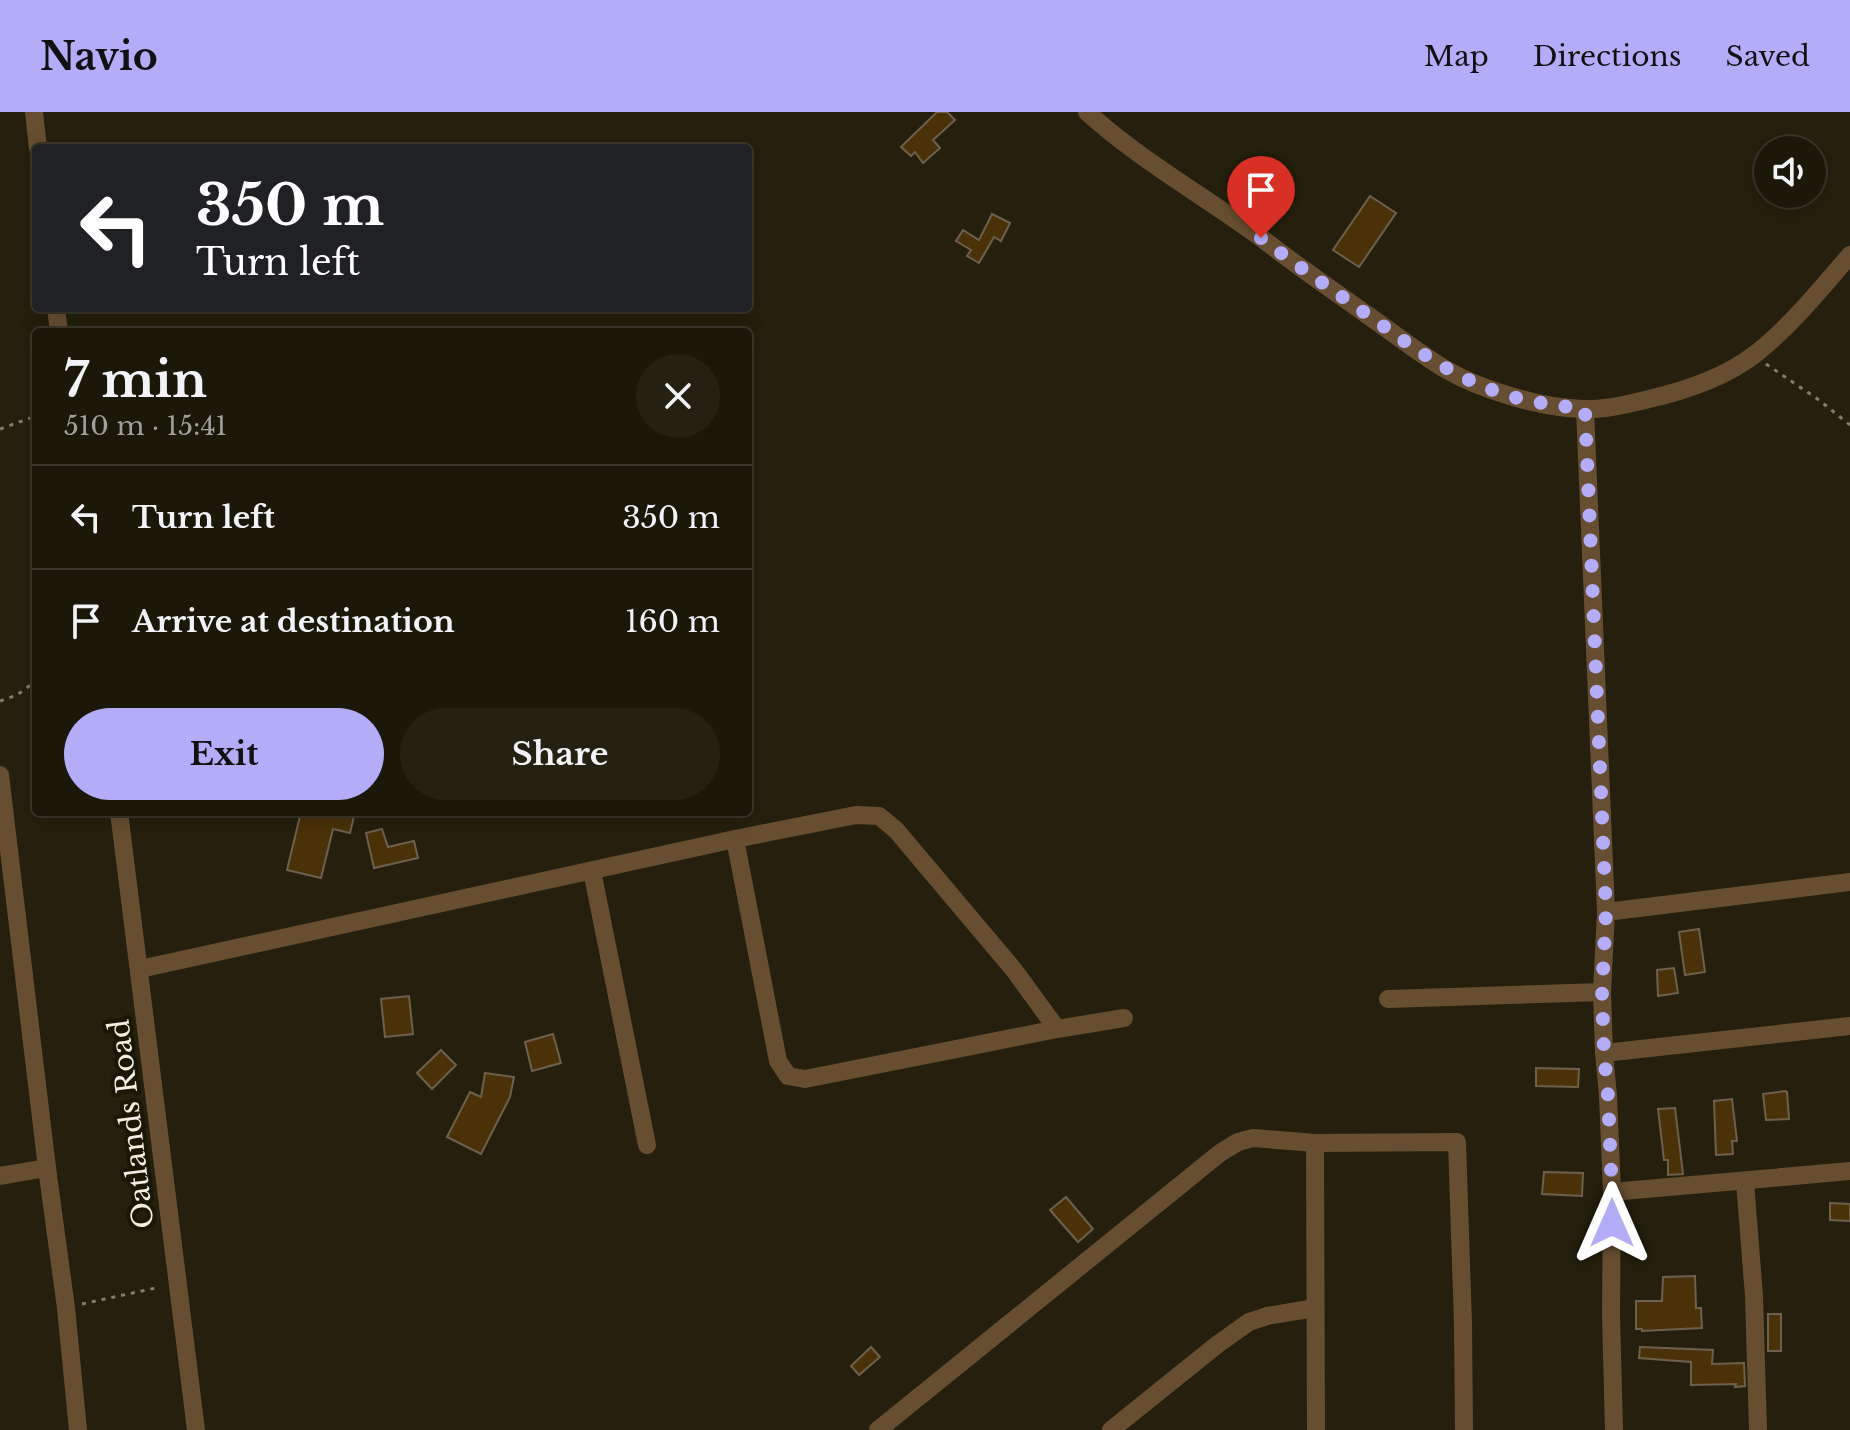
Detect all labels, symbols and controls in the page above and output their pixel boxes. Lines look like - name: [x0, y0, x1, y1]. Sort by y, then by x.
- text: Navio: [40, 33, 158, 80]
- text: Map: [1424, 39, 1489, 74]
- text: Directions: [1533, 39, 1682, 74]
- text: Saved: [1726, 39, 1810, 74]
- map controls: [1754, 136, 1826, 208]
- button: sound: [1754, 136, 1826, 208]
- pin: [1227, 156, 1295, 238]
- icon: arrive: [1239, 168, 1283, 212]
- text: 350 m: [196, 171, 384, 240]
- icon: left: [64, 176, 168, 280]
- text: Turn left: [196, 240, 360, 285]
- text: 7 min: [64, 350, 207, 410]
- button: close: [636, 354, 720, 438]
- text: 510 m · 15:41: [64, 410, 227, 442]
- icon: left: [64, 495, 108, 539]
- text: Turn left: [132, 499, 275, 536]
- text: 350 m: [622, 499, 720, 536]
- icon: arrive: [64, 599, 108, 643]
- text: Arrive at destination: [132, 603, 455, 640]
- text: 160 m: [625, 603, 720, 640]
- button: Exit: [64, 708, 384, 800]
- button: Share: [400, 708, 720, 800]
- street label: Oatlands Road: [101, 1017, 162, 1231]
- position arrow: [1570, 1181, 1654, 1265]

